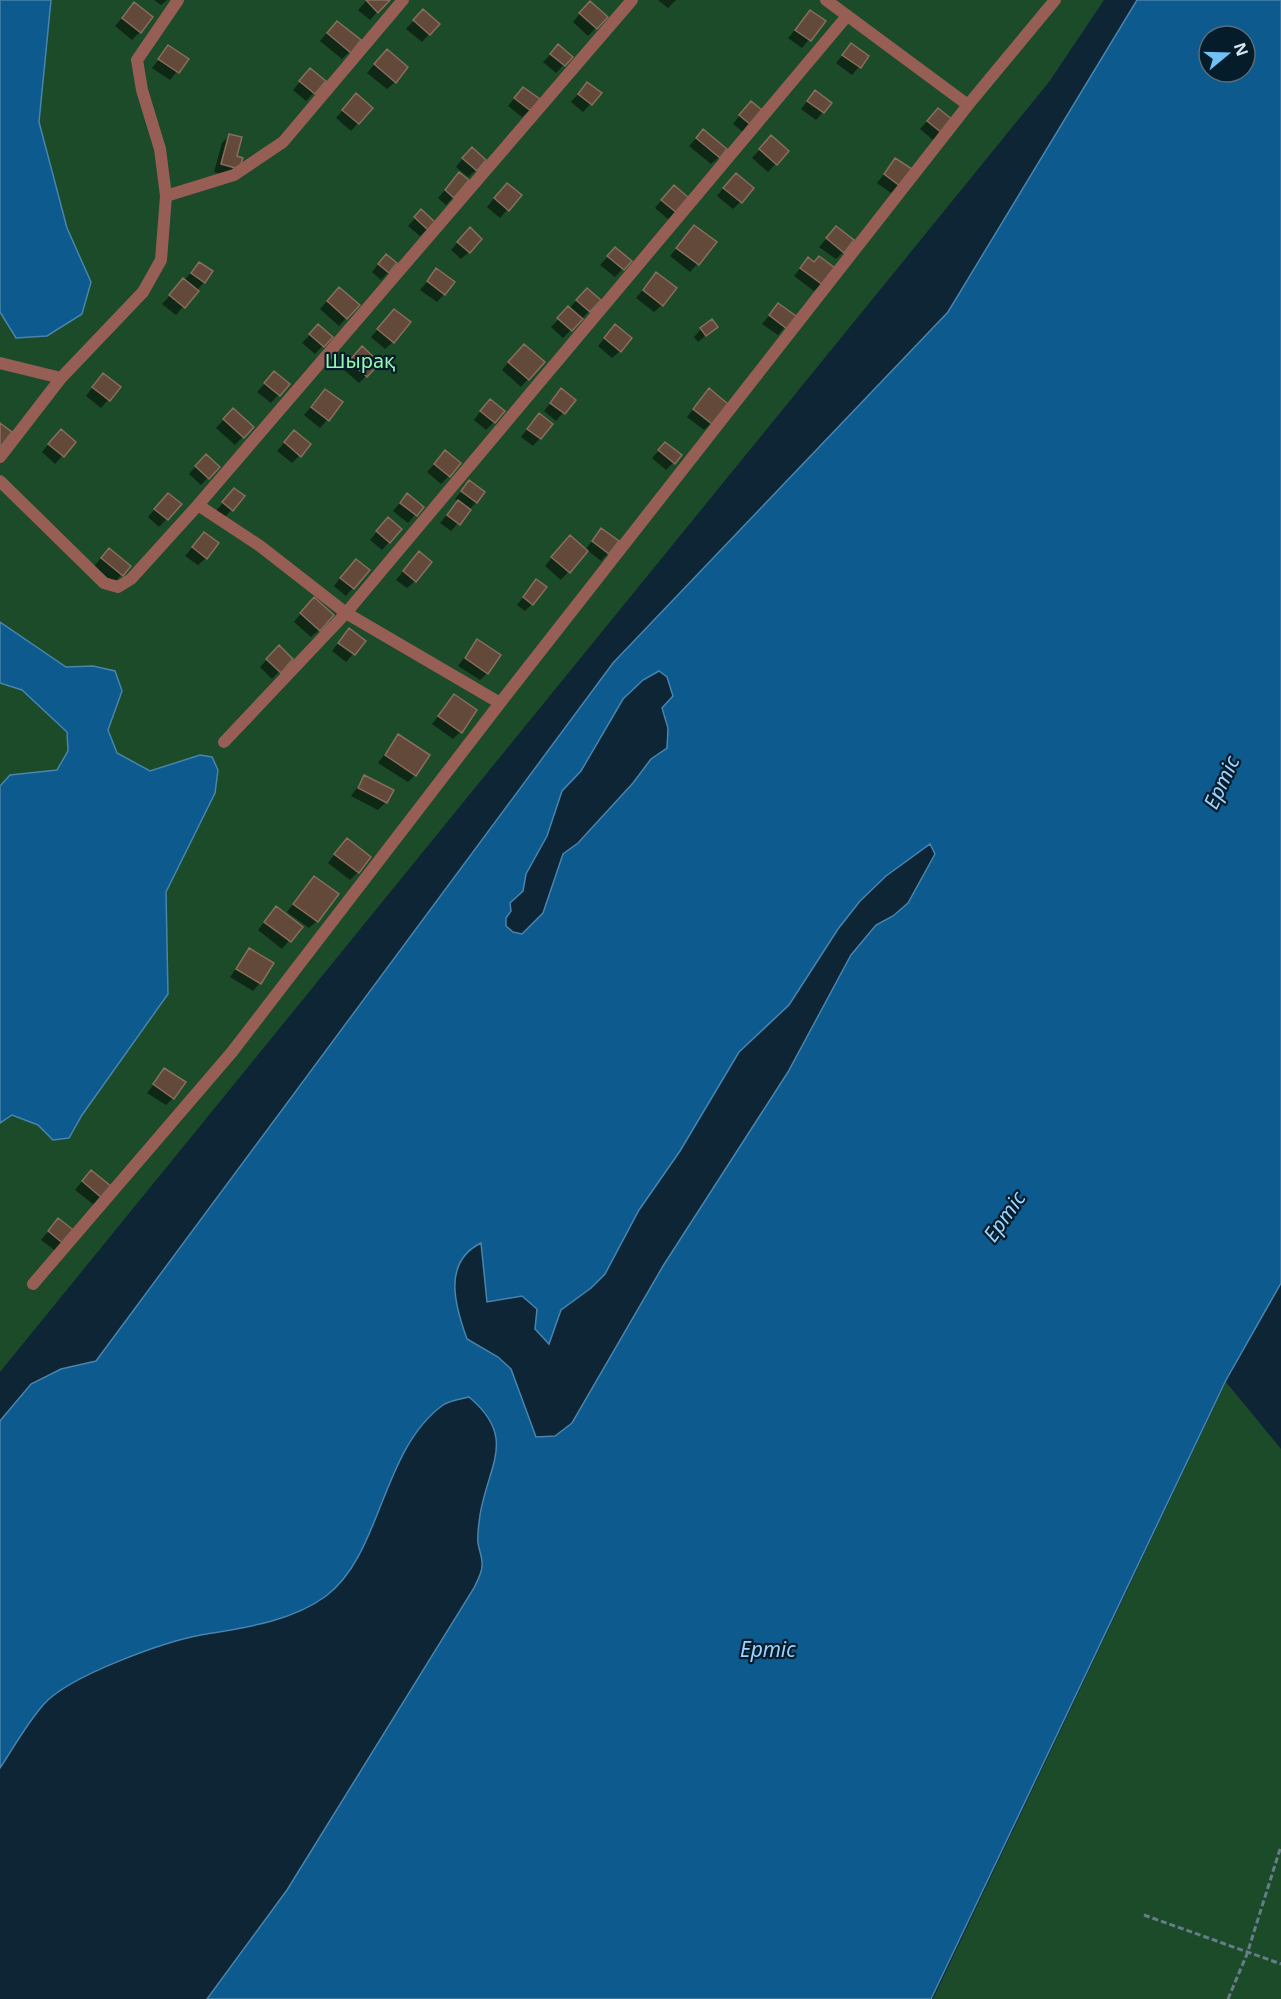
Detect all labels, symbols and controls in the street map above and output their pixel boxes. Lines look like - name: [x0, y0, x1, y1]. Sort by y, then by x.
- north arrow: [1197, 24, 1257, 84]
- text: N: [1229, 39, 1254, 59]
- park label: Шырақ: [325, 347, 395, 374]
- water label: Ертіс: [1196, 750, 1246, 813]
- water label: Ертіс: [976, 1185, 1032, 1247]
- water label: Ертіс: [740, 1635, 796, 1663]

